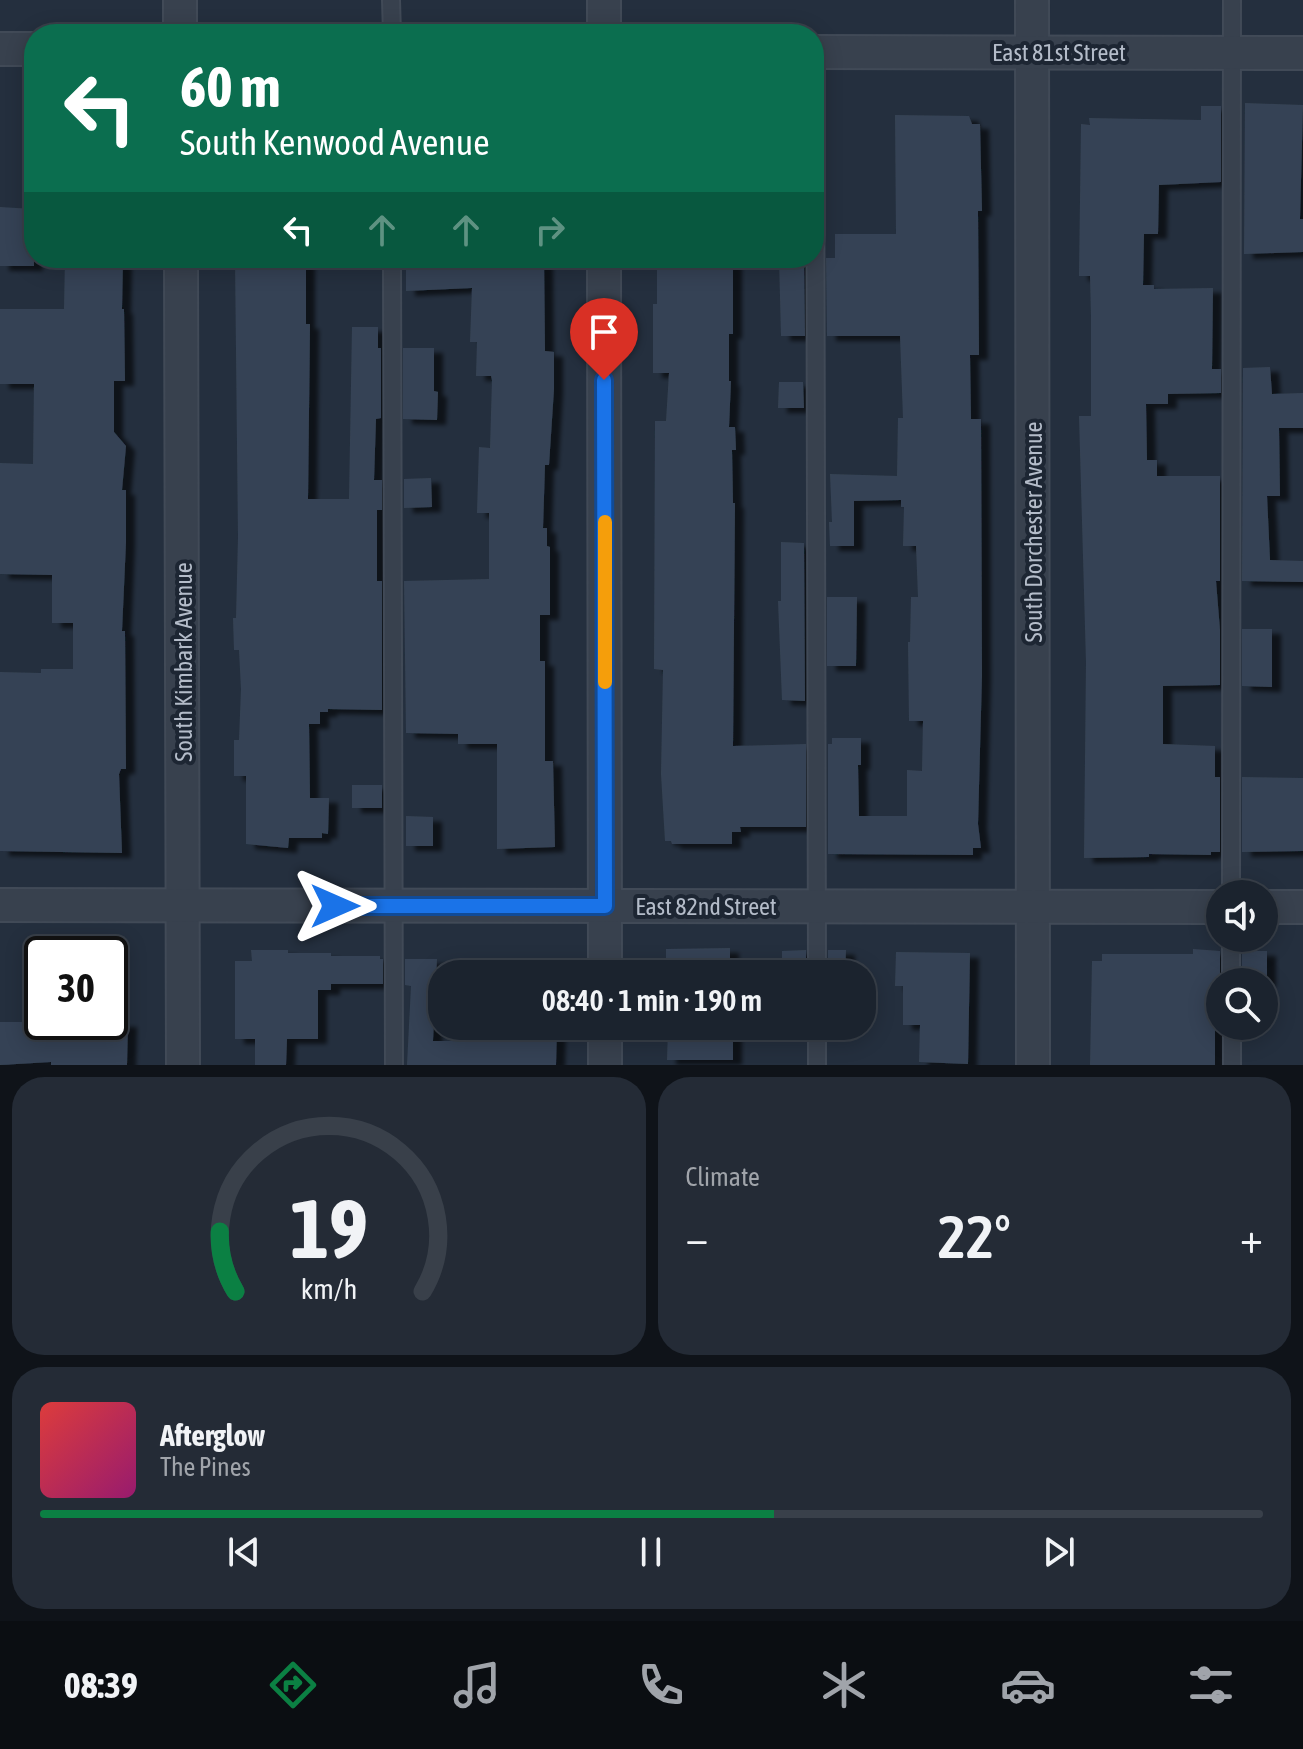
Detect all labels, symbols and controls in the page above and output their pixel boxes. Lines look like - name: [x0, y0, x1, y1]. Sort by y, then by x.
- street label: East 81st Street: [992, 39, 1126, 66]
- text: 60 m: [180, 55, 281, 119]
- icon: left: [48, 56, 152, 160]
- text: South Kenwood Avenue: [180, 121, 490, 163]
- icon: left: [276, 208, 320, 252]
- icon: ahead: [360, 208, 404, 252]
- icon: ahead: [444, 208, 488, 252]
- icon: right: [528, 208, 572, 252]
- pin: [570, 298, 638, 380]
- icon: arrive: [582, 310, 626, 354]
- street label: South Dorchester Avenue: [1020, 422, 1047, 642]
- street label: South Kimbark Avenue: [170, 562, 197, 762]
- position arrow: [293, 864, 377, 948]
- map controls: [1206, 880, 1278, 1040]
- button: sound: [1206, 880, 1278, 952]
- street label: East 82nd Street: [635, 893, 777, 920]
- speed limit sign: 30: [24, 936, 128, 1040]
- button: search: [1206, 968, 1278, 1040]
- text: 08:40 · 1 min · 190 m: [542, 983, 762, 1017]
- text: Climate: [686, 1162, 760, 1192]
- text: 19: [290, 1180, 368, 1276]
- text: 22°: [938, 1202, 1011, 1271]
- text: −: [686, 1212, 708, 1262]
- text: +: [1240, 1212, 1263, 1262]
- text: km/h: [300, 1272, 357, 1305]
- text: Afterglow: [160, 1418, 265, 1452]
- text: The Pines: [160, 1452, 251, 1482]
- icon: previous: [222, 1530, 266, 1574]
- icon: pause: [629, 1530, 673, 1574]
- icon: next: [1037, 1530, 1081, 1574]
- icon: directions: [265, 1657, 321, 1713]
- icon: music: [449, 1657, 505, 1713]
- icon: phone: [633, 1657, 689, 1713]
- icon: climate: [816, 1657, 872, 1713]
- icon: car: [1000, 1657, 1056, 1713]
- icon: filters: [1183, 1657, 1239, 1713]
- text: 08:39: [64, 1664, 138, 1706]

